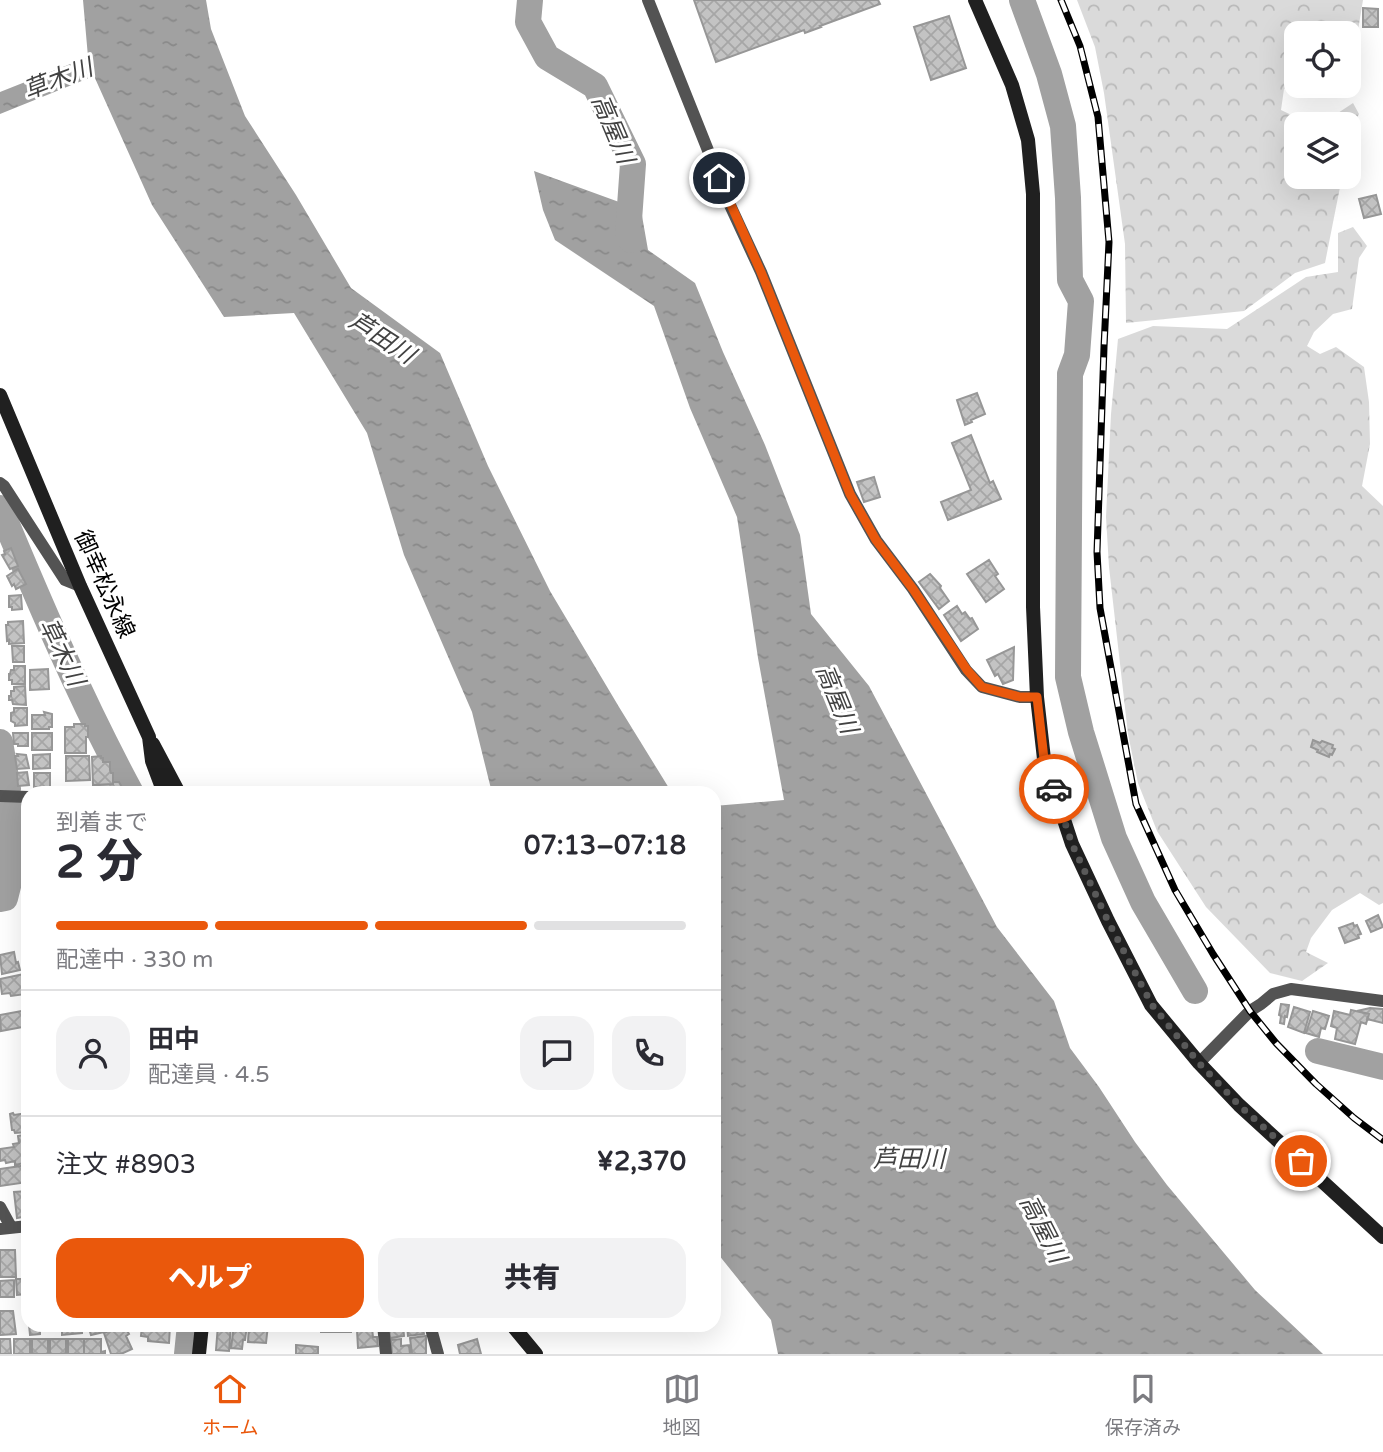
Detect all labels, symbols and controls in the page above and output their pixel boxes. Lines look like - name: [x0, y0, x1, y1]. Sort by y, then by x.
- map controls: [1284, 21, 1361, 189]
- button: locate: [1284, 21, 1361, 98]
- water label: 草木川: [19, 52, 100, 106]
- water label: 高屋川: [585, 90, 641, 171]
- button: layers: [1284, 112, 1361, 189]
- pin: [689, 148, 749, 208]
- icon: home: [700, 159, 738, 197]
- water label: 芦田川: [344, 307, 422, 372]
- street label: 御幸松永線: [68, 526, 140, 643]
- water label: 草木川: [33, 614, 92, 694]
- water label: 高屋川: [810, 660, 865, 741]
- courier: [1019, 754, 1089, 824]
- icon: car: [1035, 770, 1073, 808]
- text: 到着まで: [56, 809, 148, 837]
- text: 07:13–07:18: [524, 830, 686, 861]
- text: 2 分: [56, 835, 143, 890]
- text: 配達中 · 330 m: [56, 946, 213, 974]
- button: person: [56, 1016, 130, 1090]
- button: chat: [520, 1016, 594, 1090]
- button: phone: [612, 1016, 686, 1090]
- text: 田中: [148, 1024, 200, 1055]
- text: 配達員 · 4.5: [148, 1061, 270, 1089]
- pin: [1271, 1131, 1331, 1191]
- icon: bag: [1282, 1142, 1320, 1180]
- water label: 芦田川: [873, 1145, 948, 1174]
- text: ¥2,370: [597, 1146, 686, 1177]
- text: 注文 #8903: [56, 1149, 196, 1180]
- water label: 高屋川: [1013, 1191, 1073, 1271]
- button: ヘルプ: [56, 1238, 364, 1318]
- button: 共有: [378, 1238, 686, 1318]
- tab: ホーム: [202, 1370, 259, 1439]
- tab: 地図: [663, 1370, 701, 1439]
- tab: 保存済み: [1105, 1370, 1181, 1439]

